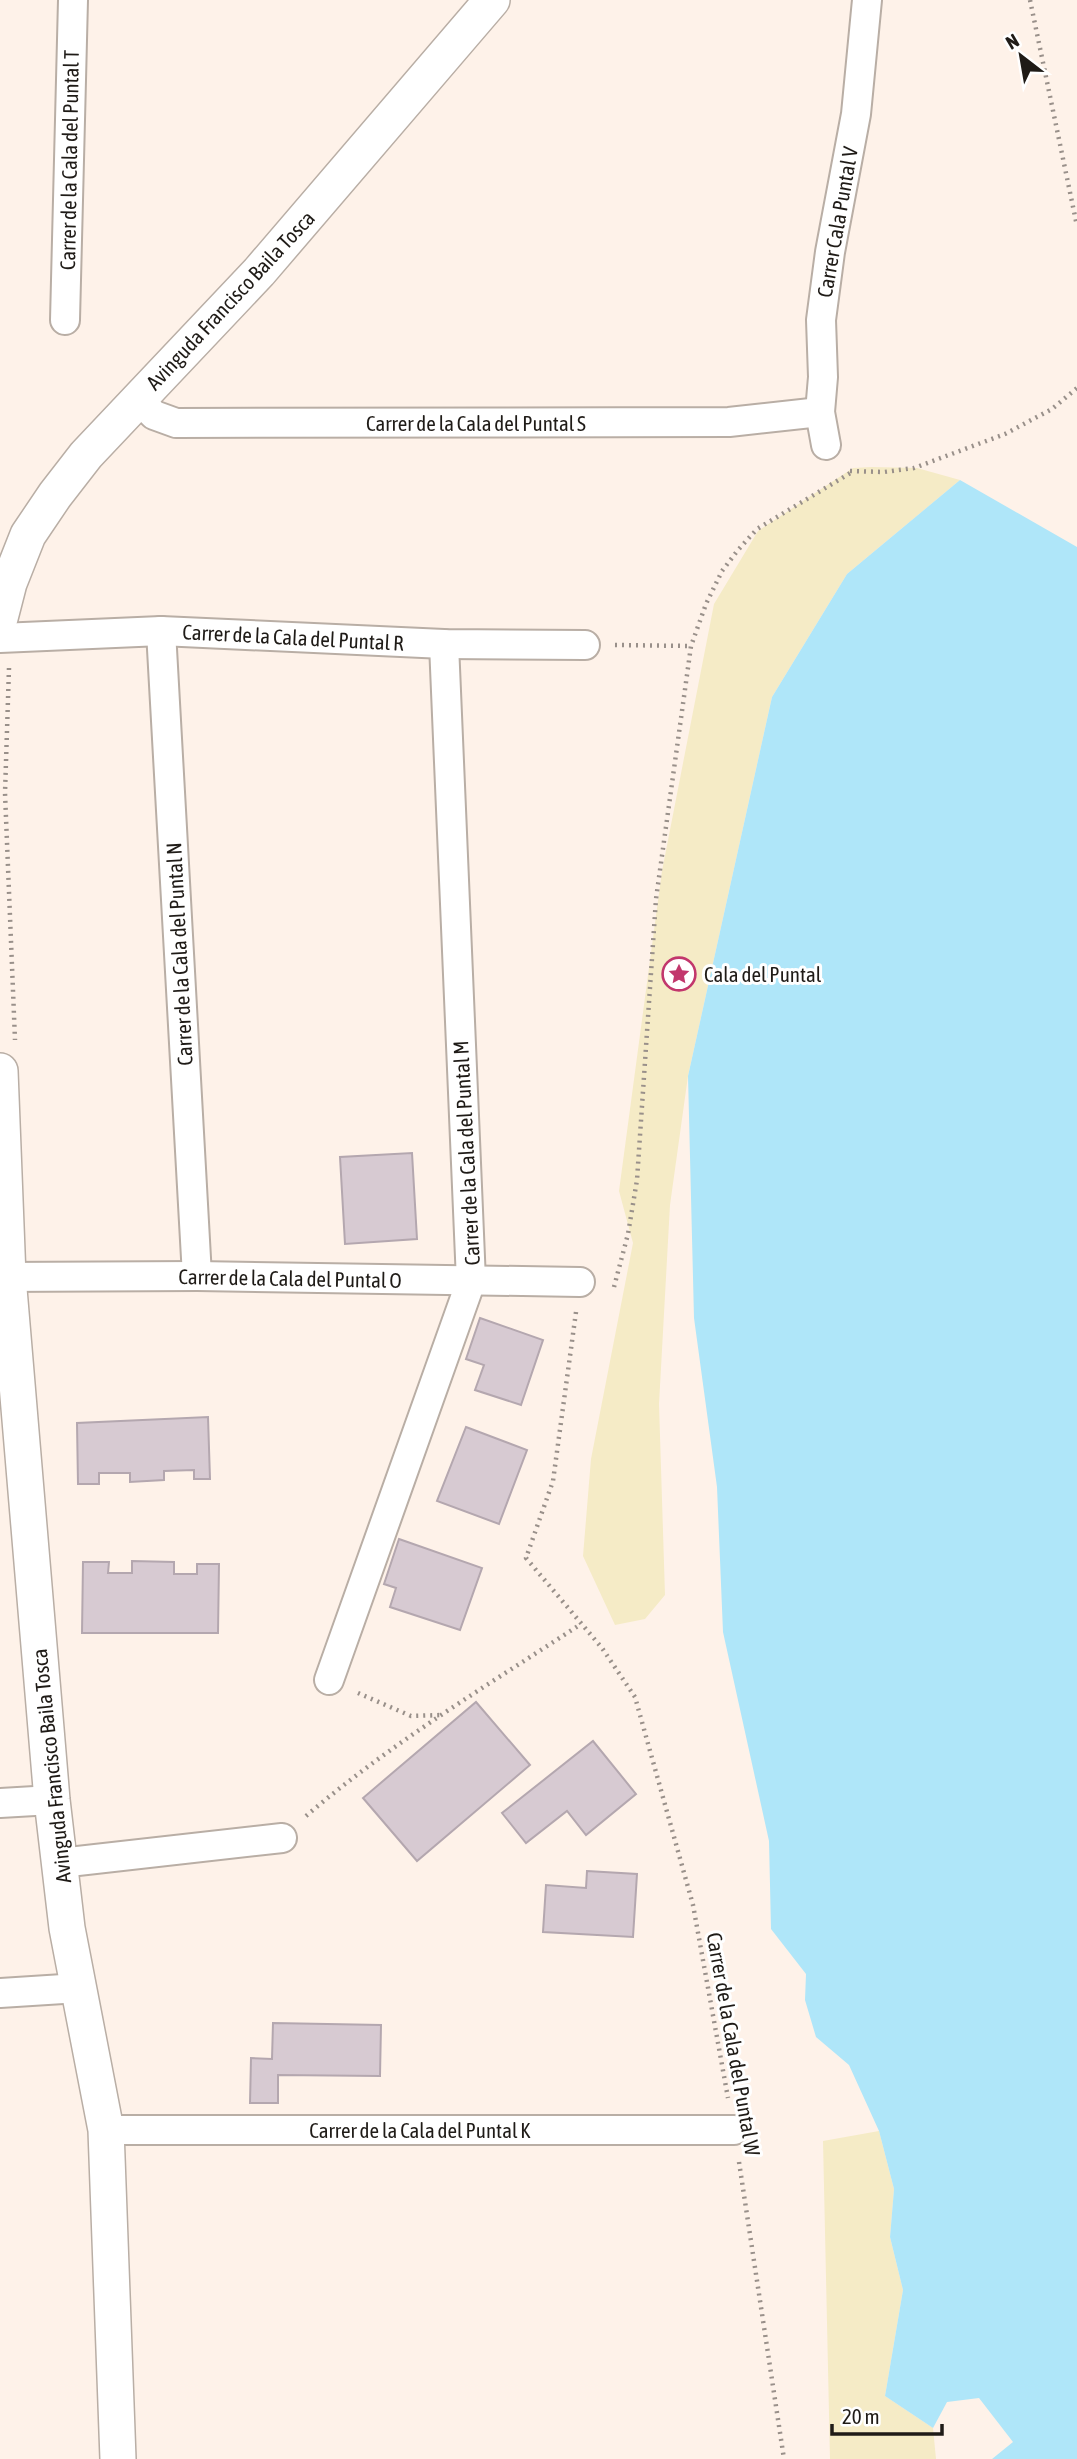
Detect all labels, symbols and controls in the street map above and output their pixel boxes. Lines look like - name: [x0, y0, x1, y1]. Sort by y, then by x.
- north arrow: [986, 21, 1056, 91]
- text: N: [1002, 29, 1023, 54]
- street label: Carrer de la Cala del Puntal T: [55, 50, 83, 270]
- street label: Carrer Cala Puntal V: [812, 144, 862, 299]
- street label: Avinguda Francisco Baila Tosca: [141, 206, 319, 394]
- street label: Carrer de la Cala del Puntal S: [366, 411, 586, 435]
- street label: Carrer de la Cala del Puntal R: [182, 619, 405, 655]
- street label: Carrer de la Cala del Puntal N: [161, 842, 197, 1066]
- place icon: Cala del Puntal: [660, 955, 698, 993]
- place label: Cala del Puntal: [704, 962, 822, 986]
- street label: Carrer de la Cala del Puntal M: [448, 1040, 484, 1266]
- street label: Carrer de la Cala del Puntal O: [178, 1264, 402, 1292]
- street label: Avinguda Francisco Baila Tosca: [27, 1648, 75, 1884]
- street label: Carrer de la Cala del Puntal W: [703, 1931, 766, 2158]
- street label: Carrer de la Cala del Puntal K: [309, 2118, 531, 2142]
- scale bar: [832, 2392, 942, 2436]
- text: 20 m: [842, 2404, 880, 2428]

